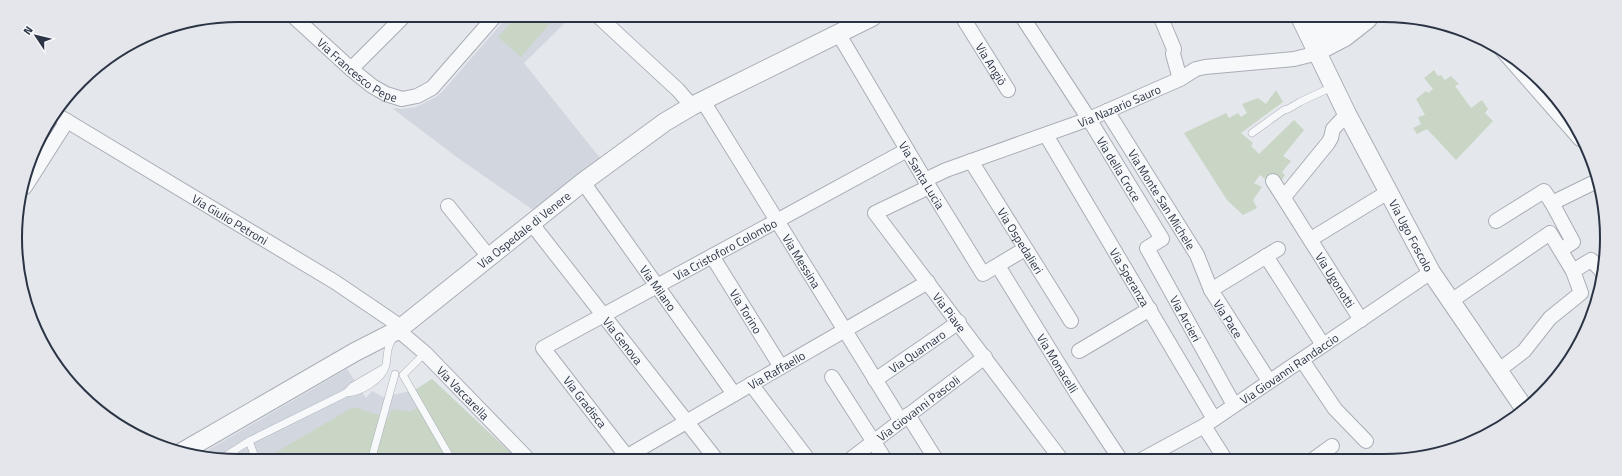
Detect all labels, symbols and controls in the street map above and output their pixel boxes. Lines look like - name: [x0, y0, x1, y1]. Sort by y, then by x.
- north arrow: [16, 16, 56, 56]
- text: N: [19, 23, 37, 38]
- street label: Via Francesco Pepe: [313, 33, 400, 107]
- street label: Via Angiò: [971, 39, 1012, 89]
- street label: Via Nazario Sauro: [1075, 79, 1164, 132]
- street label: Via della Croce: [1092, 133, 1146, 205]
- street label: Via Santa Lucia: [894, 137, 950, 212]
- street label: Via Monte San Michele: [1124, 145, 1201, 253]
- street label: Via Ospedale di Venere: [473, 186, 574, 273]
- street label: Via Giulio Petroni: [188, 189, 272, 249]
- street label: Via Ugo Foscolo: [1384, 196, 1439, 275]
- street label: Via Ospedalieri: [993, 204, 1049, 277]
- street label: Via Cristoforo Colombo: [670, 213, 780, 285]
- street label: Via Messina: [778, 230, 826, 292]
- street label: Via Speranza: [1105, 244, 1155, 310]
- street label: Via Ugonotti: [1311, 248, 1360, 311]
- street label: Via Milano: [635, 261, 681, 315]
- street label: Via Torino: [725, 285, 767, 337]
- street label: Via Piave: [928, 288, 971, 336]
- street label: Via Arcieri: [1165, 292, 1206, 345]
- street label: Via Pace: [1208, 296, 1248, 342]
- street label: Via Genova: [598, 313, 648, 369]
- street label: Via Quarnaro: [885, 325, 949, 377]
- street label: Via Giovanni Randaccio: [1236, 328, 1342, 409]
- street label: Via Monacelli: [1032, 330, 1083, 396]
- street label: Via Raffaello: [744, 346, 809, 394]
- street label: Via Vaccarella: [432, 361, 494, 424]
- street label: Via Giovanni Pascoli: [873, 370, 964, 446]
- street label: Via Gradisca: [559, 372, 611, 432]

